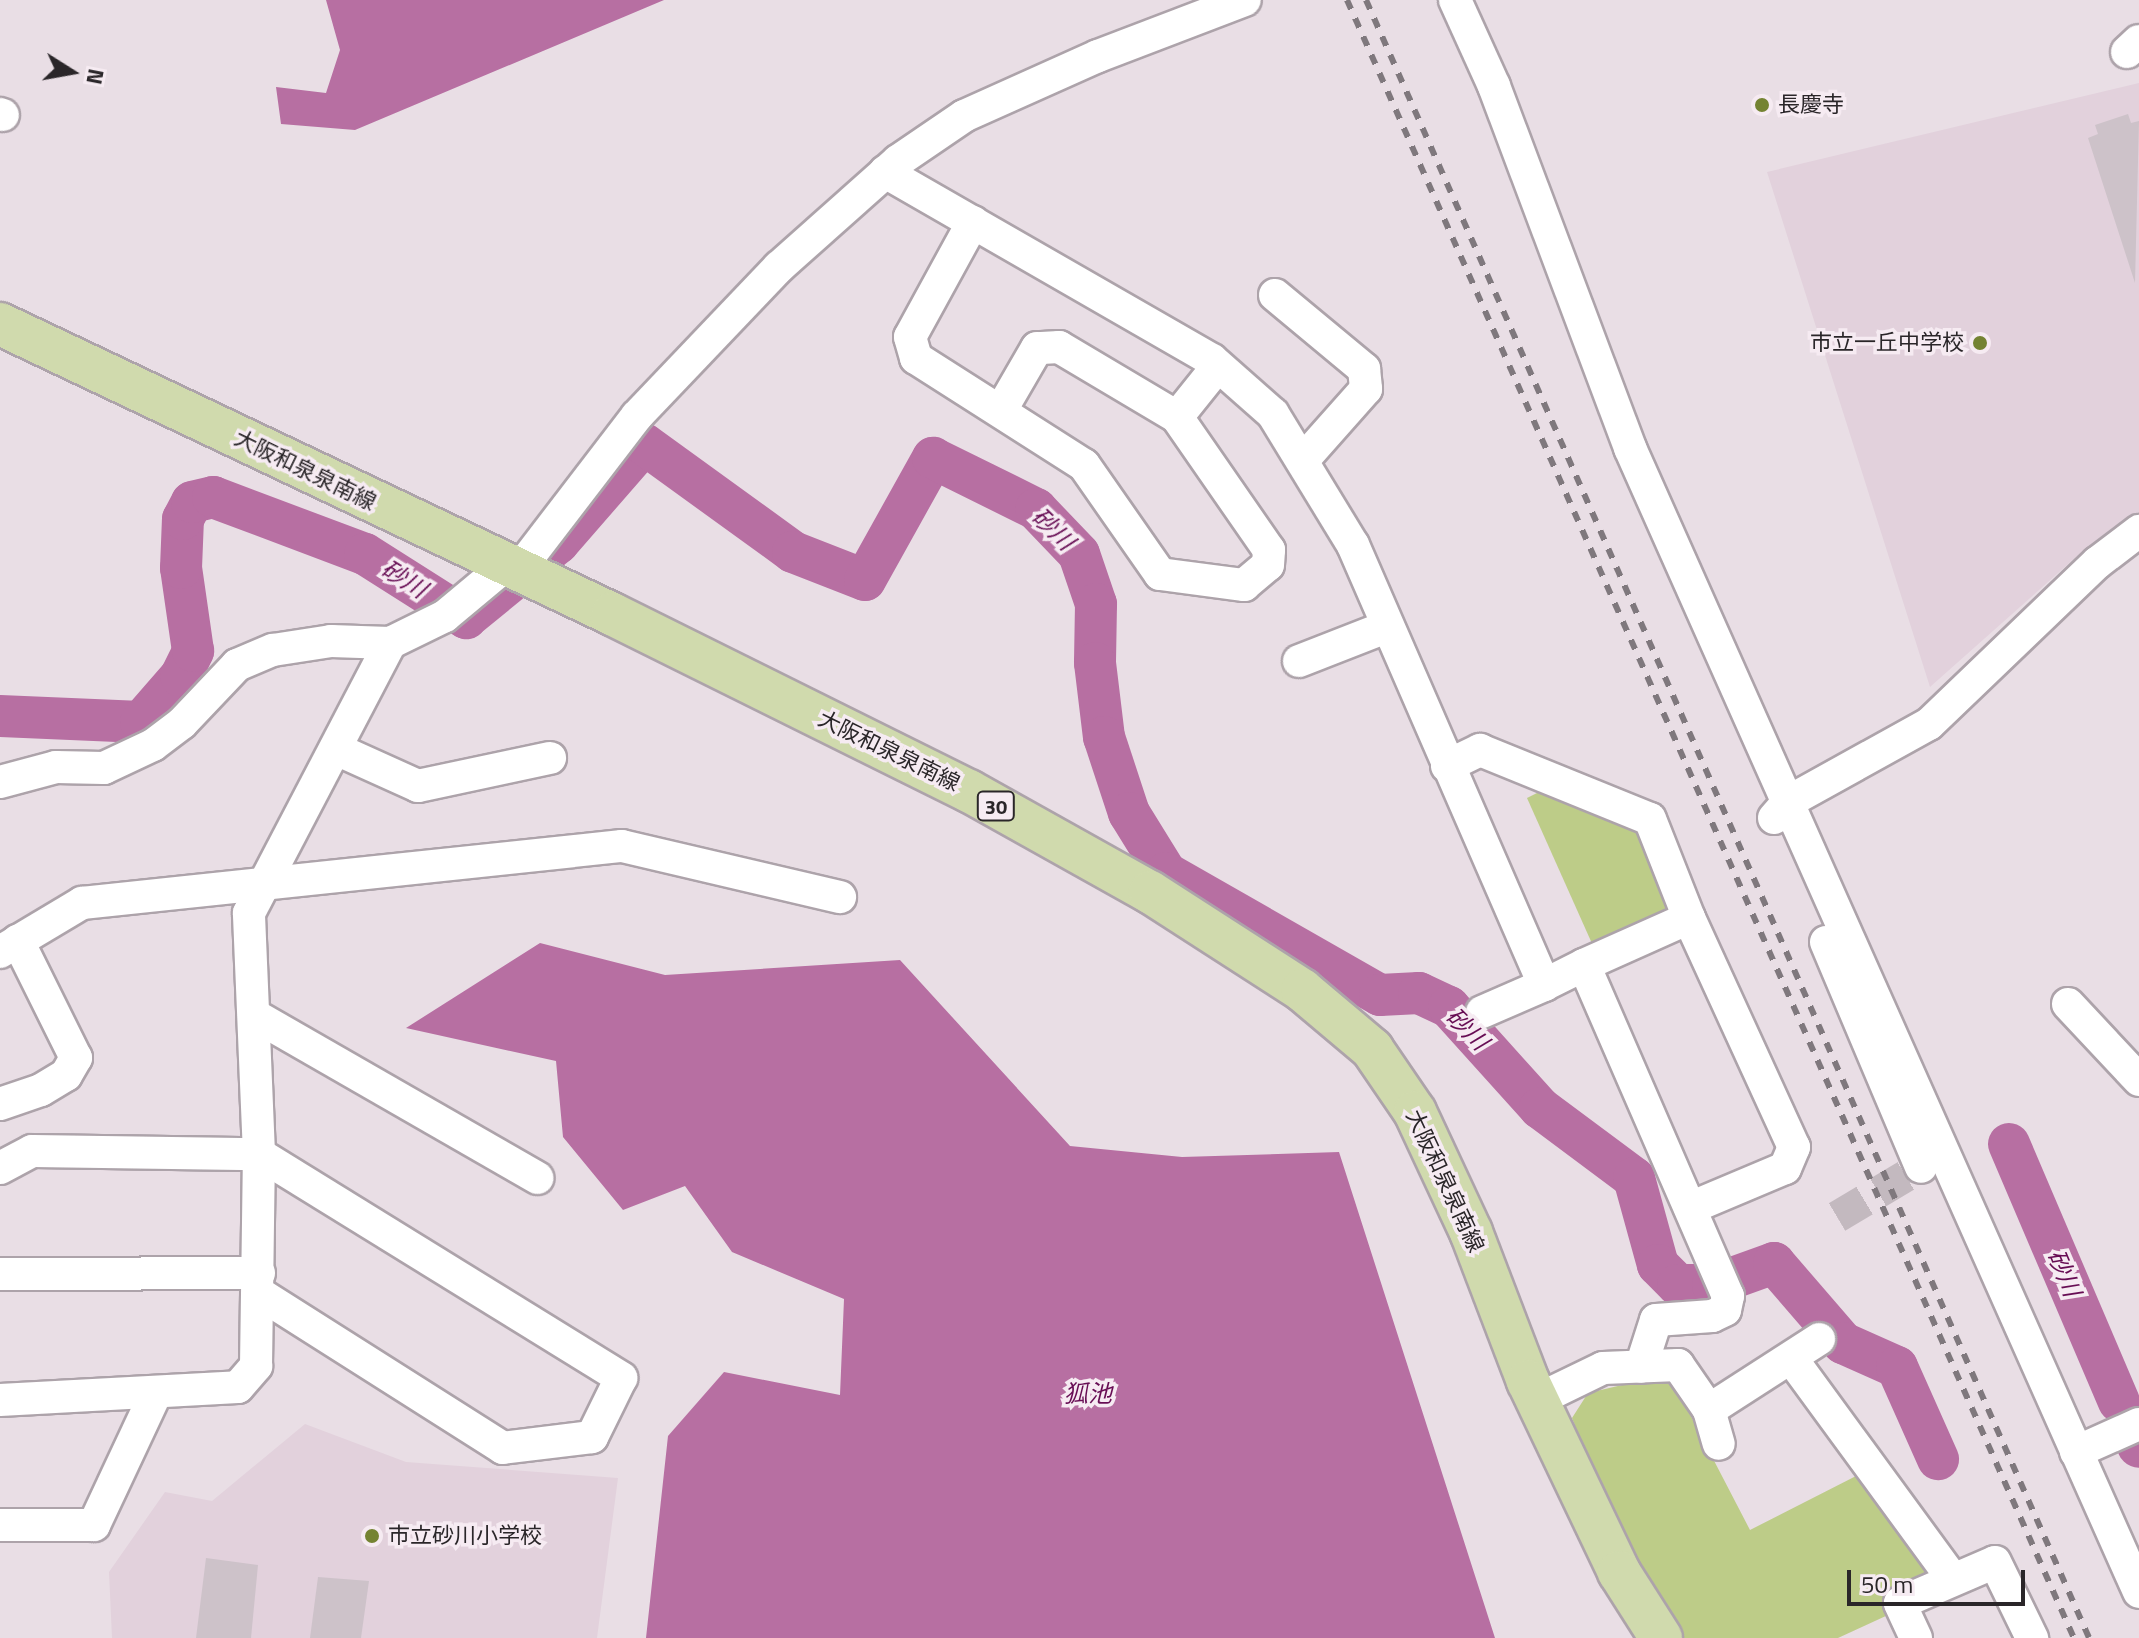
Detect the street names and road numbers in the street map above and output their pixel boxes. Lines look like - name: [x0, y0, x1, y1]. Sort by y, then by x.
- street label: 大阪和泉泉南線: [230, 424, 380, 516]
- street label: 大阪和泉泉南線: [814, 705, 964, 797]
- road number: 30: [976, 790, 1016, 822]
- street label: 大阪和泉泉南線: [1400, 1106, 1490, 1256]

